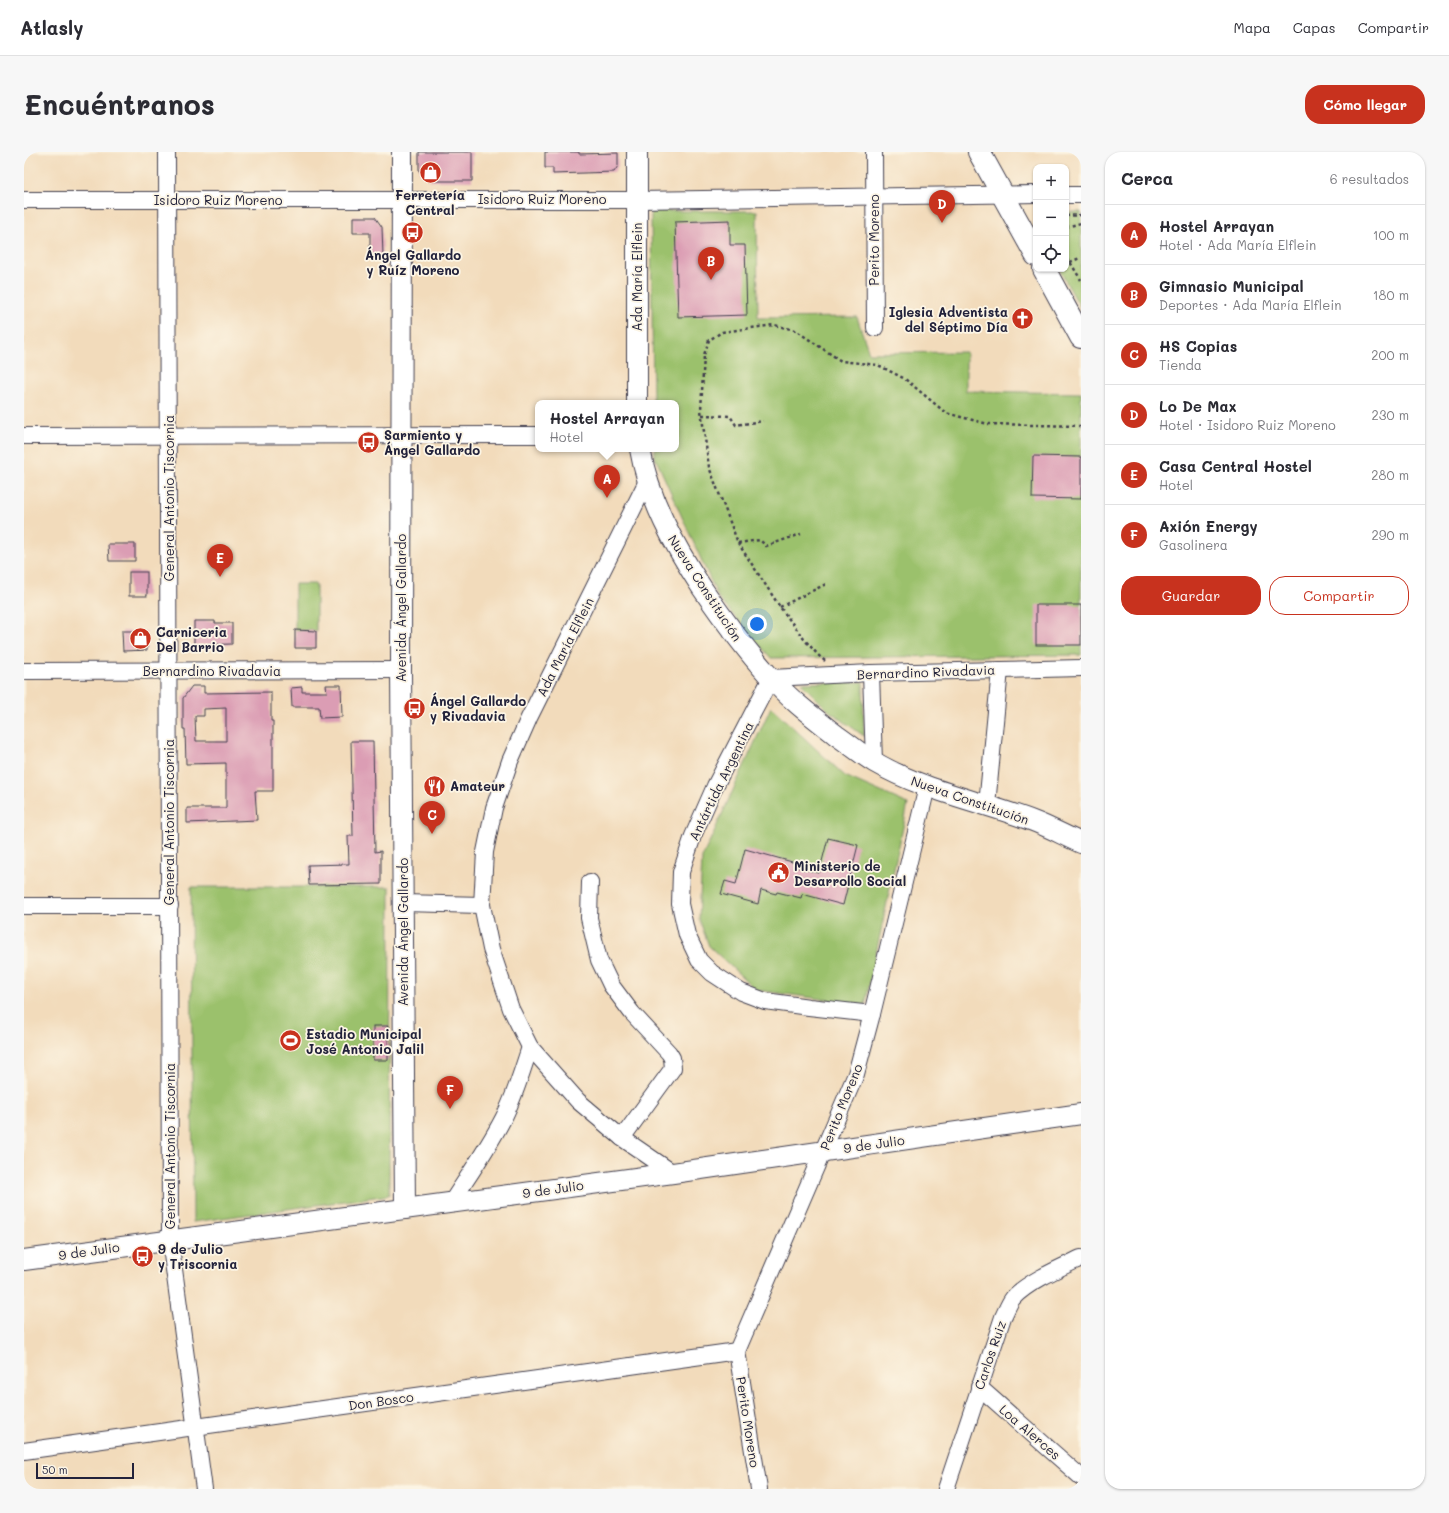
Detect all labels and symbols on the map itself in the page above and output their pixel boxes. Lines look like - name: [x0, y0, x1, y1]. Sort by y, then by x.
- shop icon: Ferretería Central: [417, 160, 443, 186]
- place label: Ferretería Central: [395, 186, 465, 218]
- street label: Isidoro Ruiz Moreno: [478, 190, 607, 207]
- pin: D: [929, 190, 955, 223]
- street label: Isidoro Ruiz Moreno: [154, 191, 283, 208]
- street label: Perito Moreno: [865, 194, 882, 286]
- bus stop icon: Ángel Gallardo y Ruíz Moreno: [400, 220, 426, 246]
- street label: Ada María Elflein: [628, 222, 645, 332]
- place label: Ángel Gallardo y Ruíz Moreno: [365, 246, 461, 279]
- pin: B: [698, 247, 724, 280]
- place label: Iglesia Adventista del Séptimo Día: [889, 303, 1008, 335]
- church icon: Iglesia Adventista del Séptimo Día: [1010, 306, 1036, 332]
- street label: General Antonio Tiscornia: [160, 415, 177, 581]
- place label: Sarmiento y Ángel Gallardo: [384, 426, 480, 458]
- bus stop icon: Sarmiento y Ángel Gallardo: [356, 429, 382, 455]
- pin: A: [594, 465, 620, 498]
- street label: Nueva Constitución: [665, 531, 746, 644]
- street label: Avenida Ángel Gallardo: [392, 534, 409, 682]
- pin: E: [207, 544, 233, 577]
- street label: Ada María Elflein: [532, 594, 597, 699]
- your location: [747, 614, 767, 634]
- place label: Carniceria Del Barrio: [156, 623, 227, 655]
- shop icon: Carniceria Del Barrio: [128, 626, 154, 652]
- street label: Bernardino Rivadavia: [857, 661, 995, 682]
- street label: Bernardino Rivadavia: [143, 662, 281, 679]
- place label: Ángel Gallardo y Rivadavia: [430, 692, 526, 725]
- bus stop icon: Ángel Gallardo y Rivadavia: [401, 695, 427, 721]
- street label: Antártida Argentina: [684, 719, 757, 843]
- street label: General Antonio Tiscornia: [160, 739, 177, 905]
- street label: Nueva Constitución: [909, 771, 1031, 828]
- restaurant icon: Amateur: [421, 773, 447, 799]
- place label: Amateur: [450, 777, 505, 794]
- pin: C: [419, 801, 445, 834]
- place label: Ministerio de Desarrollo Social: [794, 857, 906, 889]
- street label: Avenida Ángel Gallardo: [394, 858, 411, 1006]
- public building icon: Ministerio de Desarrollo Social: [766, 860, 792, 886]
- place label: Estadio Municipal José Antonio Jalil: [306, 1025, 424, 1057]
- sports icon: Estadio Municipal José Antonio Jalil: [278, 1028, 304, 1054]
- street label: Perito Moreno: [815, 1061, 866, 1152]
- street label: General Antonio Tiscornia: [161, 1063, 178, 1229]
- pin: F: [437, 1076, 463, 1109]
- street label: 9 de Julio: [842, 1131, 906, 1156]
- street label: 9 de Julio: [521, 1176, 585, 1201]
- street label: 9 de Julio: [57, 1238, 121, 1263]
- place label: 9 de Julio y Triscornia: [158, 1240, 237, 1273]
- bus stop icon: 9 de Julio y Triscornia: [129, 1243, 155, 1269]
- street label: Carlos Ruiz: [970, 1318, 1009, 1392]
- street label: Perito Moreno: [733, 1375, 764, 1469]
- street label: Don Bosco: [347, 1387, 415, 1413]
- street label: Loa Alerces: [996, 1400, 1064, 1463]
- scale bar: [36, 1461, 134, 1480]

